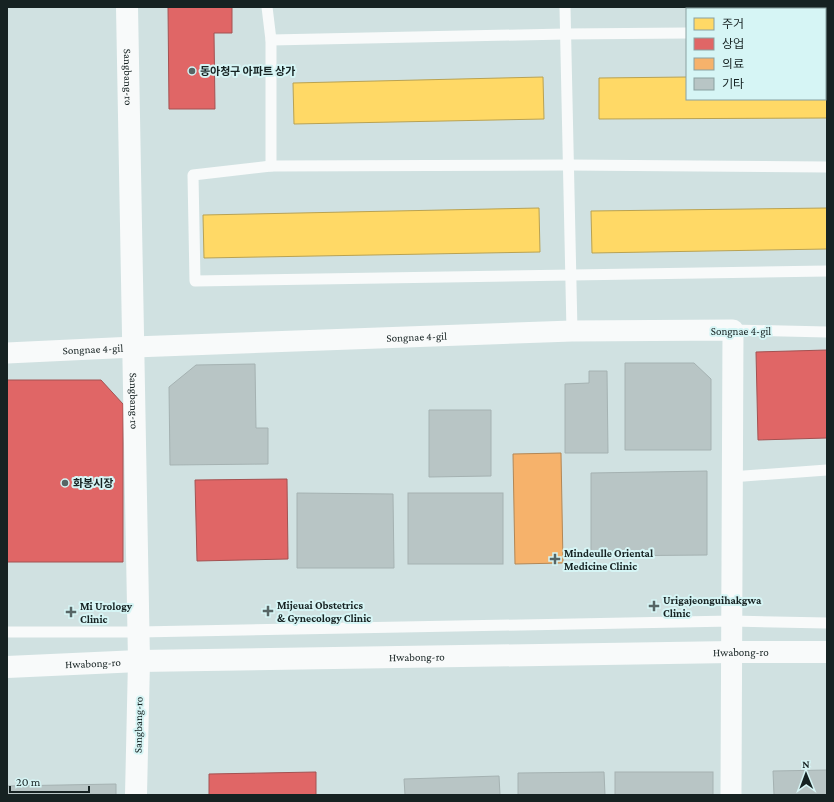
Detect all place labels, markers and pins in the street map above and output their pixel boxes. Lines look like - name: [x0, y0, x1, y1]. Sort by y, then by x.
- place label: 동아청구 아파트 상가: [200, 65, 295, 77]
- marker: 동아청구 아파트 상가: [187, 66, 197, 76]
- place label: 화봉시장: [73, 477, 113, 489]
- marker: 화봉시장: [60, 478, 70, 488]
- place label: Mindeulle Oriental Medicine Clinic: [564, 547, 654, 572]
- marker: Mindeulle Oriental Medicine Clinic: [549, 553, 561, 565]
- place label: Urigajeonguihakgwa Clinic: [663, 594, 762, 619]
- place label: Mijeuai Obstetrics & Gynecology Clinic: [277, 599, 371, 624]
- place label: Mi Urology Clinic: [80, 600, 133, 625]
- marker: Urigajeonguihakgwa Clinic: [648, 600, 660, 612]
- marker: Mijeuai Obstetrics & Gynecology Clinic: [262, 605, 274, 617]
- marker: Mi Urology Clinic: [65, 606, 77, 618]

